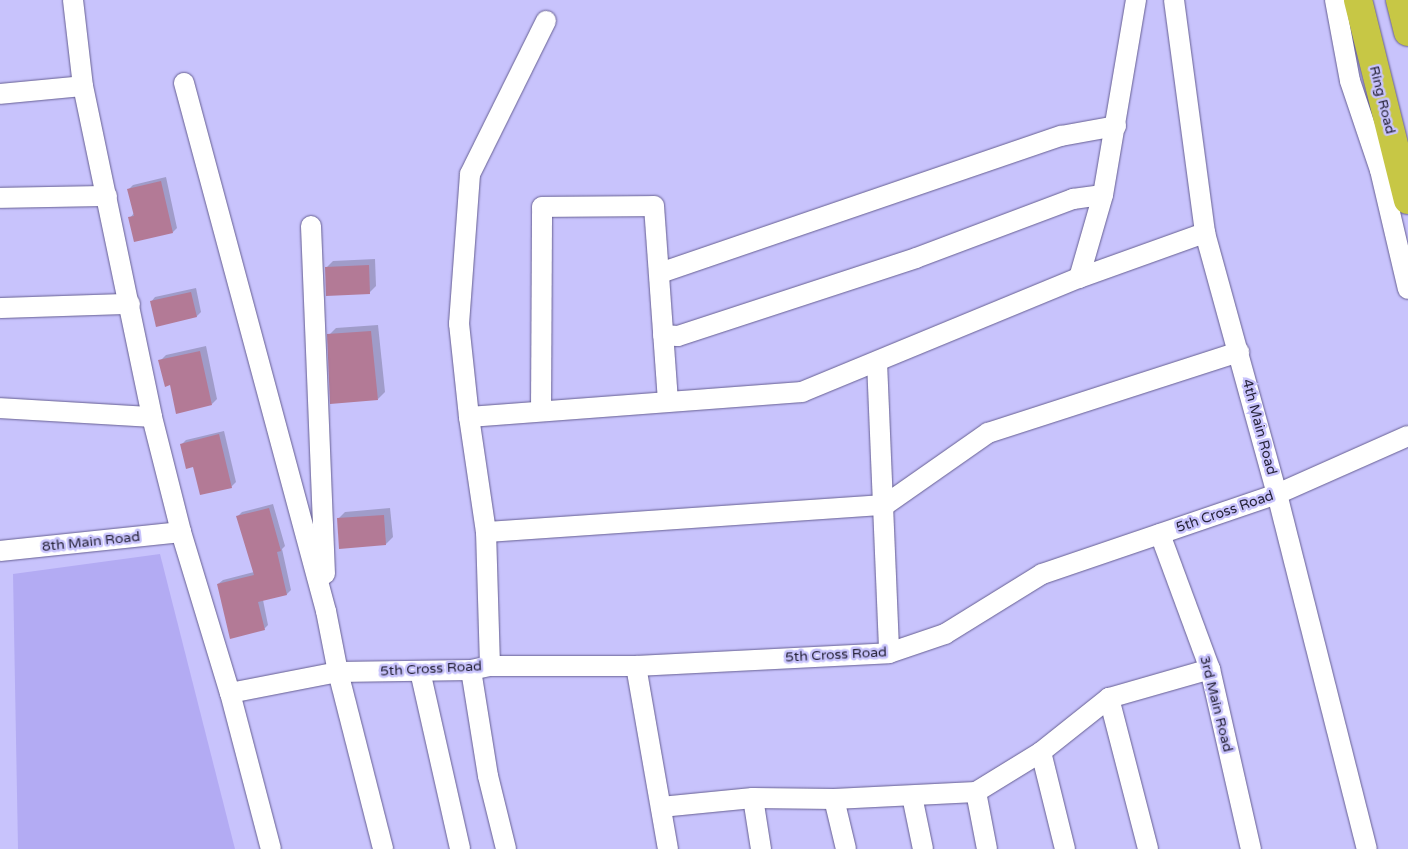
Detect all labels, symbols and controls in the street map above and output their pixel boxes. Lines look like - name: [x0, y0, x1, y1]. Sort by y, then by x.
- street label: Ring Road: [1365, 64, 1399, 136]
- street label: 4th Main Road: [1238, 377, 1280, 477]
- street label: 5th Cross Road: [1174, 487, 1276, 537]
- street label: 8th Main Road: [41, 528, 141, 556]
- street label: 5th Cross Road: [785, 644, 887, 666]
- street label: 3rd Main Road: [1196, 654, 1236, 754]
- street label: 5th Cross Road: [380, 658, 482, 680]

